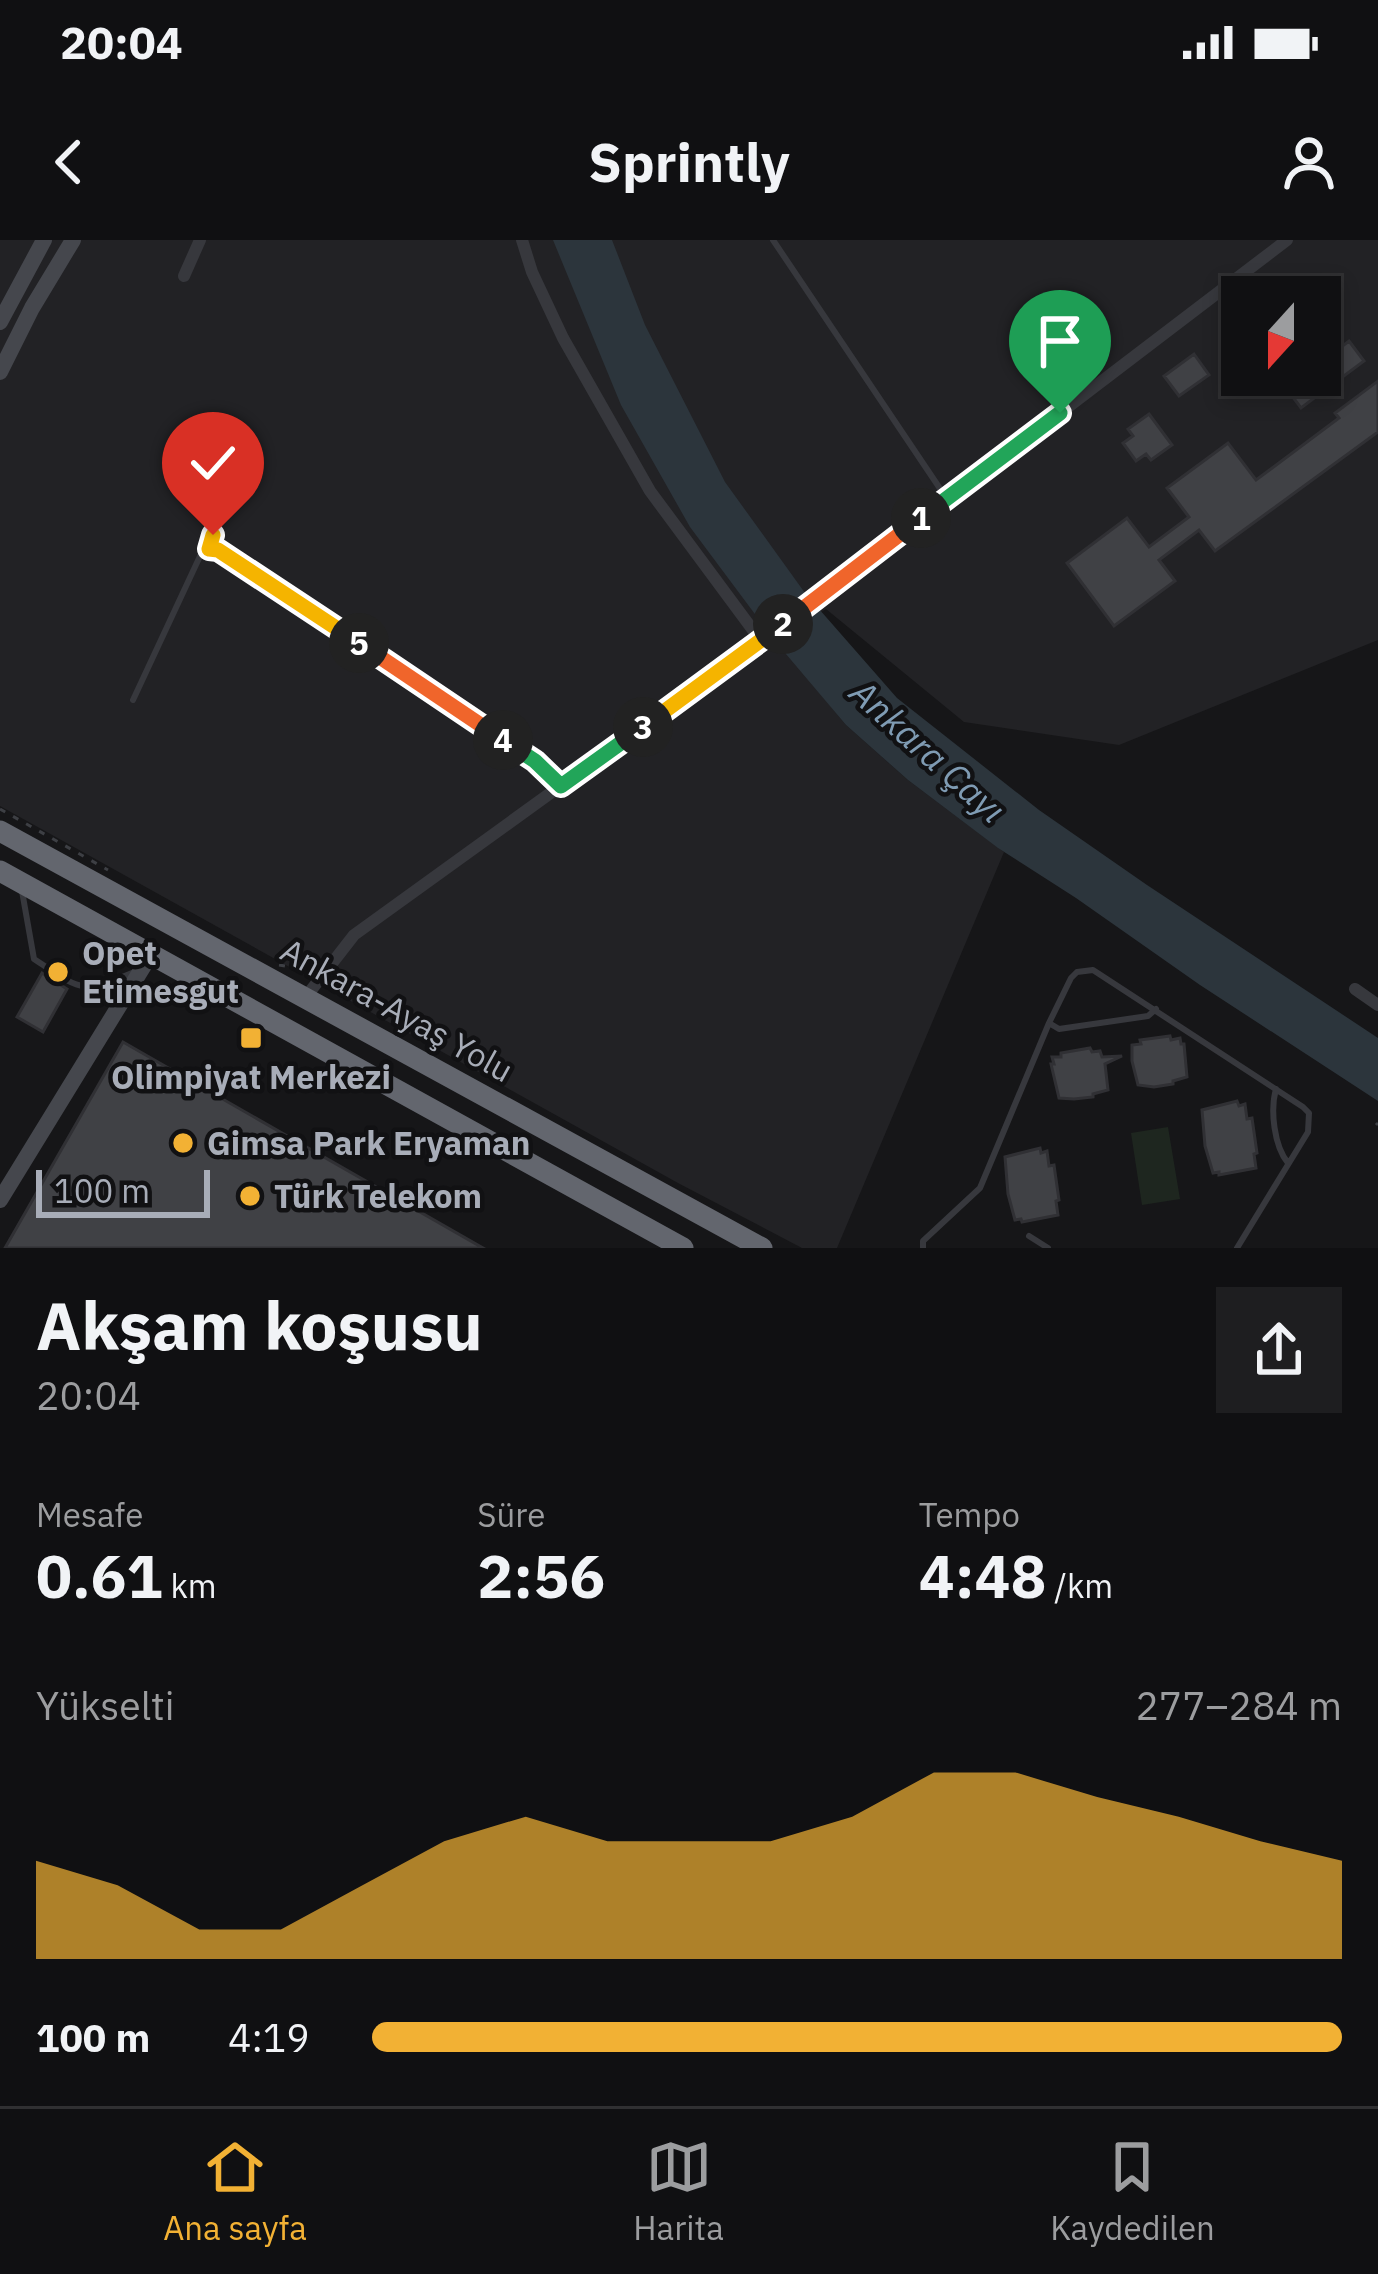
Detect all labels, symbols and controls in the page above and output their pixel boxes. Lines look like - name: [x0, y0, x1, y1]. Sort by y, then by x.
- text: 20:04: [60, 13, 183, 71]
- text: Sprintly: [588, 127, 790, 197]
- icon: back: [36, 129, 102, 195]
- icon: person: [1276, 129, 1342, 195]
- north arrow: [1221, 276, 1341, 396]
- map controls: [1221, 276, 1341, 396]
- pin: [1009, 290, 1111, 413]
- icon: arrive: [1027, 308, 1093, 374]
- pin: [162, 412, 264, 535]
- icon: check: [180, 430, 246, 496]
- pin: 1: [891, 488, 951, 548]
- text: 1: [911, 496, 931, 539]
- pin: 2: [753, 594, 813, 654]
- text: 2: [773, 602, 793, 645]
- pin: 5: [329, 613, 389, 673]
- text: 5: [349, 621, 369, 664]
- water label: Ankara Çayı: [840, 668, 1016, 833]
- pin: 3: [613, 697, 673, 757]
- text: 3: [633, 705, 653, 748]
- pin: 4: [473, 710, 533, 770]
- text: 4: [493, 718, 513, 761]
- street label: Ankara-Ayaş Yolu: [274, 928, 521, 1091]
- place label: Opet Etimesgut: [82, 931, 239, 1012]
- marker: Opet Etimesgut: [45, 959, 71, 985]
- marker: Olimpiyat Merkezi: [238, 1025, 264, 1051]
- place label: Olimpiyat Merkezi: [111, 1055, 391, 1098]
- place label: Gimsa Park Eryaman: [207, 1121, 530, 1164]
- marker: Gimsa Park Eryaman: [170, 1130, 196, 1156]
- scale bar: [36, 1164, 210, 1217]
- text: 100 m: [54, 1169, 150, 1212]
- place label: Türk Telekom: [274, 1174, 482, 1217]
- marker: Türk Telekom: [237, 1183, 263, 1209]
- text: Akşam koşusu: [36, 1282, 483, 1368]
- button: share: [1216, 1287, 1342, 1413]
- text: 20:04: [36, 1370, 141, 1421]
- text: Mesafe: [36, 1493, 143, 1536]
- text: Süre: [477, 1493, 545, 1536]
- text: Tempo: [919, 1493, 1020, 1536]
- text: 0.61: [36, 1536, 163, 1615]
- text: 2:56: [477, 1536, 605, 1615]
- text: 4:48: [919, 1536, 1046, 1615]
- text: km: [163, 1564, 217, 1607]
- text: /km: [1046, 1564, 1113, 1607]
- text: Yükselti: [36, 1680, 175, 1731]
- text: 277–284 m: [1135, 1680, 1342, 1731]
- text: 100 m: [36, 2012, 150, 2063]
- text: 4:19: [228, 2012, 310, 2063]
- tab: Ana sayfa: [163, 2134, 307, 2249]
- tab: Harita: [633, 2134, 724, 2249]
- tab: Kaydedilen: [1050, 2134, 1215, 2249]

